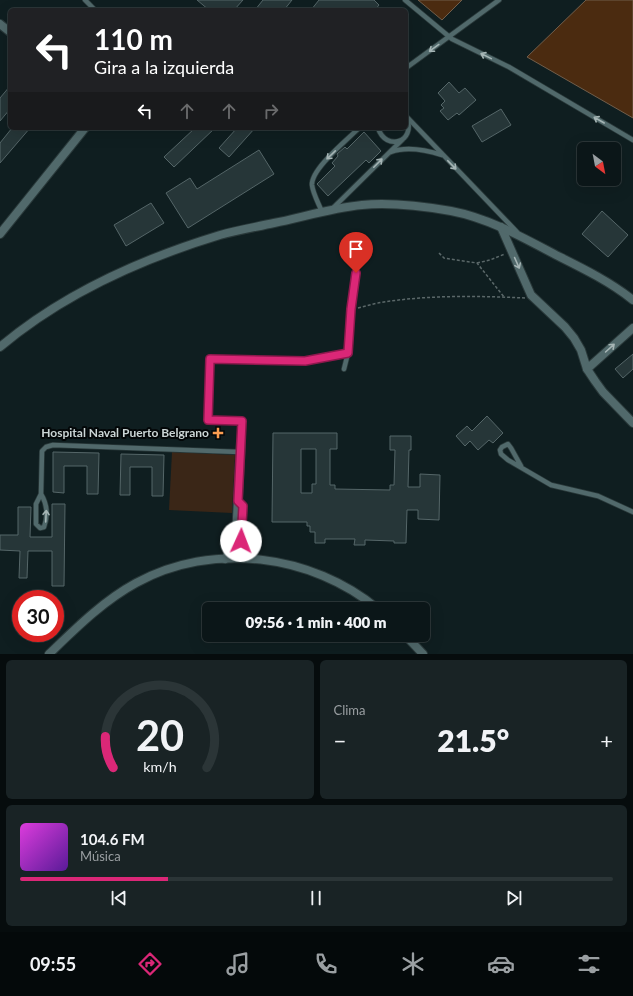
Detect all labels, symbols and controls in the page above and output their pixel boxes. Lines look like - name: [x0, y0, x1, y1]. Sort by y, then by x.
- text: 110 m: [94, 22, 173, 56]
- icon: left: [28, 24, 80, 76]
- one-way arrow: [428, 44, 439, 52]
- one-way arrow: [481, 52, 493, 59]
- text: Gira a la izquierda: [94, 56, 234, 78]
- icon: left: [134, 100, 156, 122]
- icon: ahead: [176, 100, 198, 122]
- icon: ahead: [218, 100, 240, 122]
- icon: right: [260, 100, 282, 122]
- one-way arrow: [593, 116, 605, 124]
- north arrow: [577, 142, 621, 186]
- map controls: [577, 142, 621, 186]
- one-way arrow: [326, 150, 336, 160]
- one-way arrow: [373, 158, 383, 168]
- one-way arrow: [447, 159, 456, 169]
- pin: [339, 232, 373, 273]
- icon: arrive: [345, 238, 367, 260]
- one-way arrow: [514, 256, 521, 268]
- one-way arrow: [605, 344, 615, 353]
- place label: Hospital Naval Puerto Belgrano: [41, 425, 209, 440]
- marker: Hospital Naval Puerto Belgrano: [212, 427, 224, 439]
- one-way arrow: [42, 510, 49, 523]
- position arrow: [220, 520, 262, 562]
- speed limit sign: 30: [12, 590, 64, 642]
- text: 09:56 · 1 min · 400 m: [245, 613, 387, 631]
- text: Clima: [334, 702, 366, 718]
- text: 20: [136, 709, 184, 759]
- text: 21.5°: [437, 722, 509, 758]
- text: −: [334, 727, 346, 754]
- text: +: [600, 727, 613, 754]
- text: km/h: [143, 757, 176, 774]
- text: 104.6 FM: [80, 830, 145, 848]
- text: Música: [80, 848, 121, 864]
- icon: previous: [108, 887, 130, 909]
- icon: pause: [305, 887, 327, 909]
- icon: next: [503, 887, 525, 909]
- icon: directions: [136, 950, 164, 978]
- icon: music: [224, 950, 252, 978]
- icon: phone: [312, 950, 340, 978]
- icon: climate: [399, 950, 427, 978]
- icon: car: [487, 950, 515, 978]
- icon: filters: [575, 950, 603, 978]
- text: 09:55: [30, 953, 76, 975]

